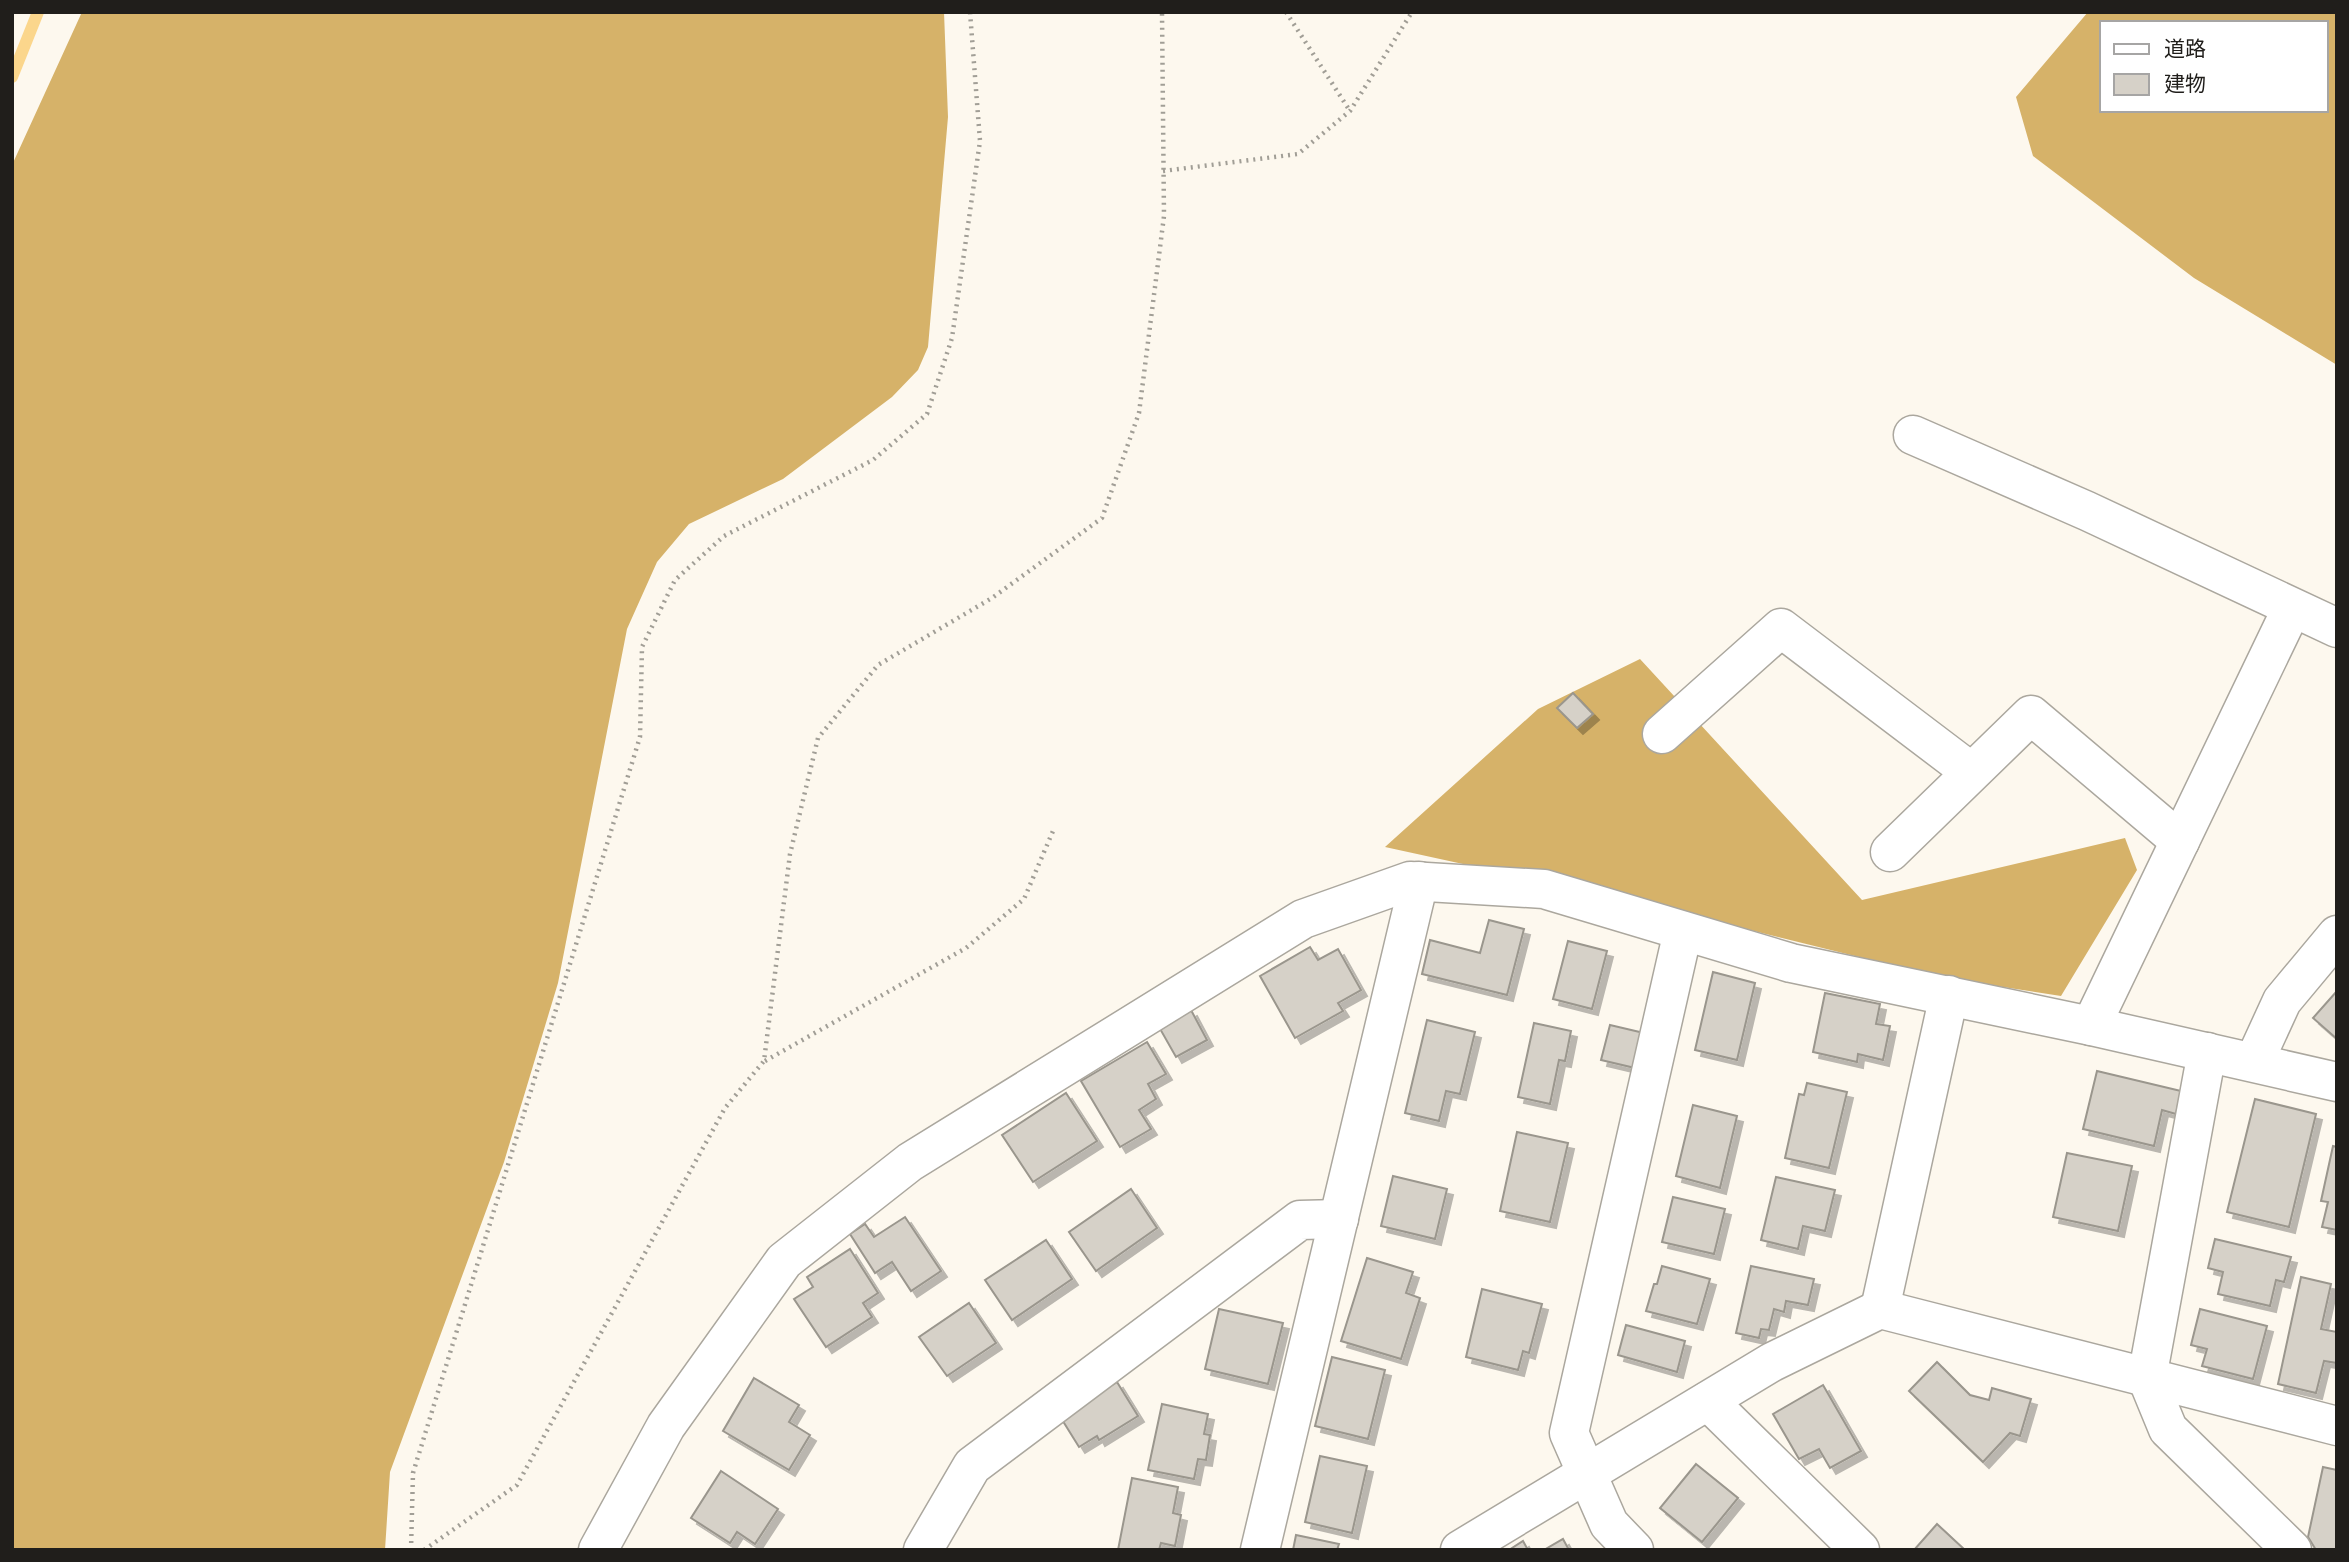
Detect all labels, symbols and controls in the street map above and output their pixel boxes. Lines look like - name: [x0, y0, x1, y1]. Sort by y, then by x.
- legend: [2100, 21, 2328, 112]
- text: 道路: [2164, 34, 2206, 62]
- text: 建物: [2164, 69, 2206, 97]

